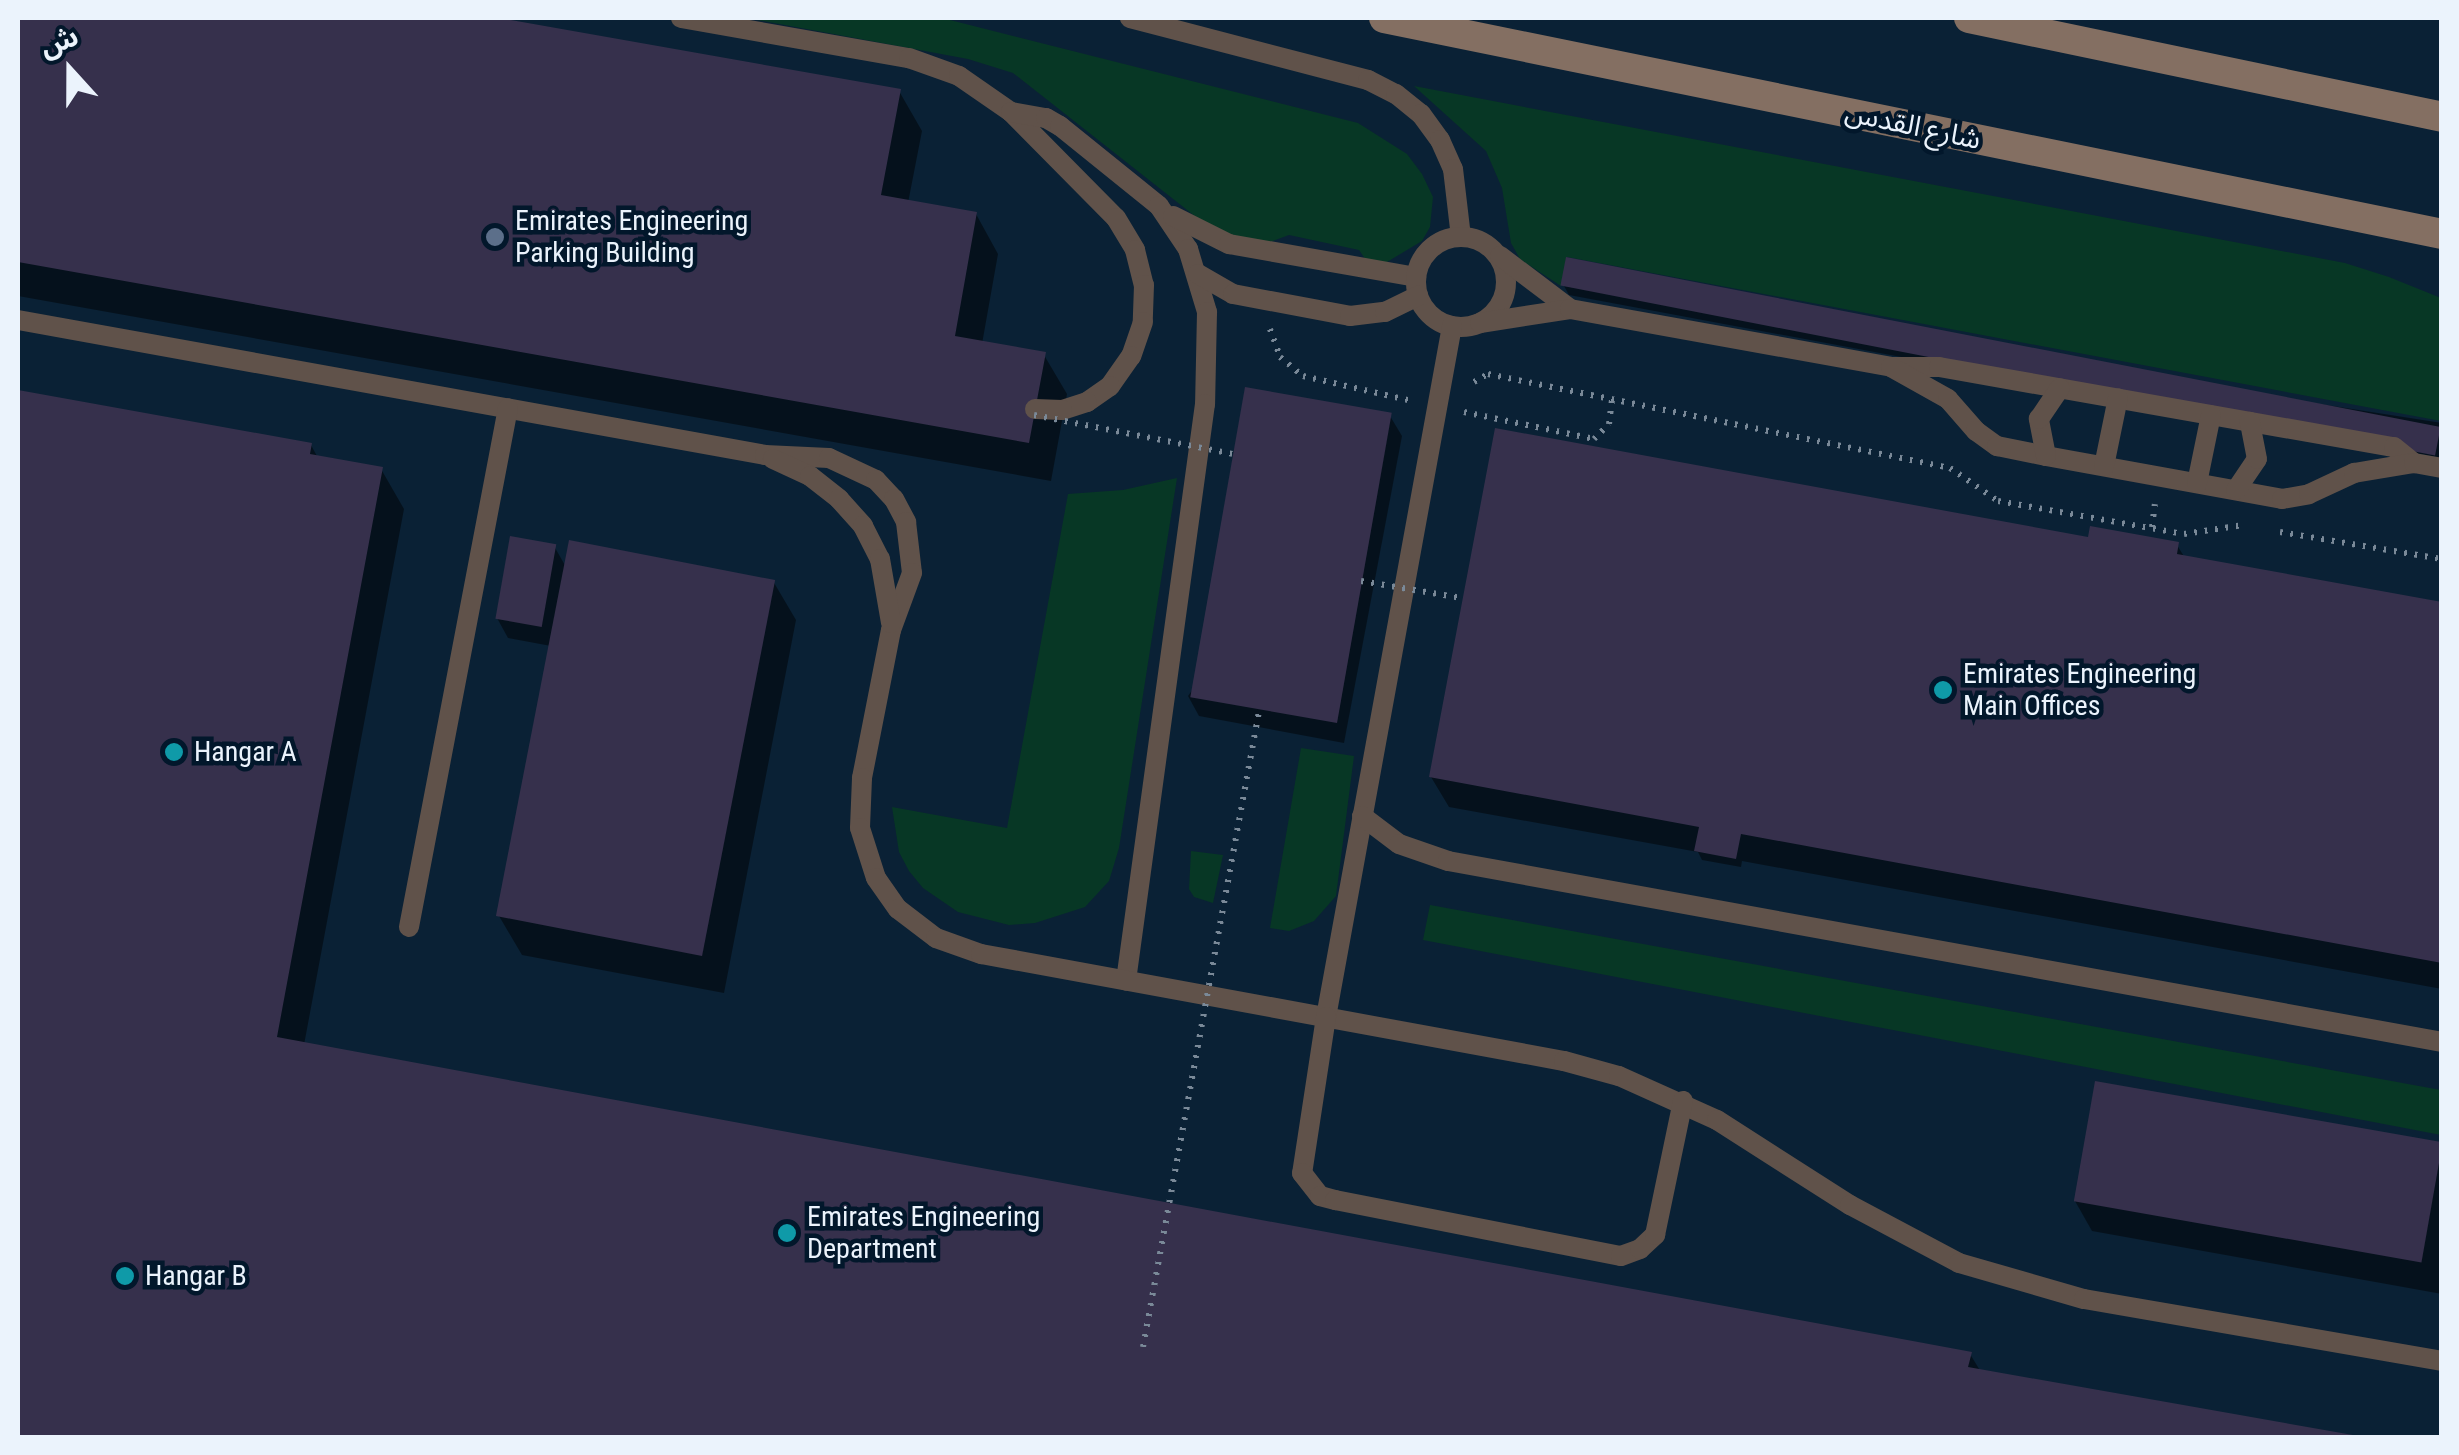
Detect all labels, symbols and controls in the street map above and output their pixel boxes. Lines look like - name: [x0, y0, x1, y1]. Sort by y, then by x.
- text: ش: [35, 19, 83, 64]
- north arrow: [20, 20, 120, 120]
- street label: شارع القدس: [1842, 95, 1984, 157]
- place label: Emirates Engineering Parking Building: [515, 204, 748, 270]
- marker: Emirates Engineering Parking Building: [484, 226, 506, 248]
- place label: Emirates Engineering Main Offices: [1963, 657, 2196, 723]
- marker: Emirates Engineering Main Offices: [1932, 679, 1954, 701]
- place label: Hangar A: [194, 735, 297, 769]
- marker: Hangar A: [163, 741, 185, 763]
- place label: Emirates Engineering Department: [807, 1200, 1040, 1266]
- marker: Emirates Engineering Department: [776, 1222, 798, 1244]
- place label: Hangar B: [145, 1259, 247, 1293]
- marker: Hangar B: [114, 1265, 136, 1287]

